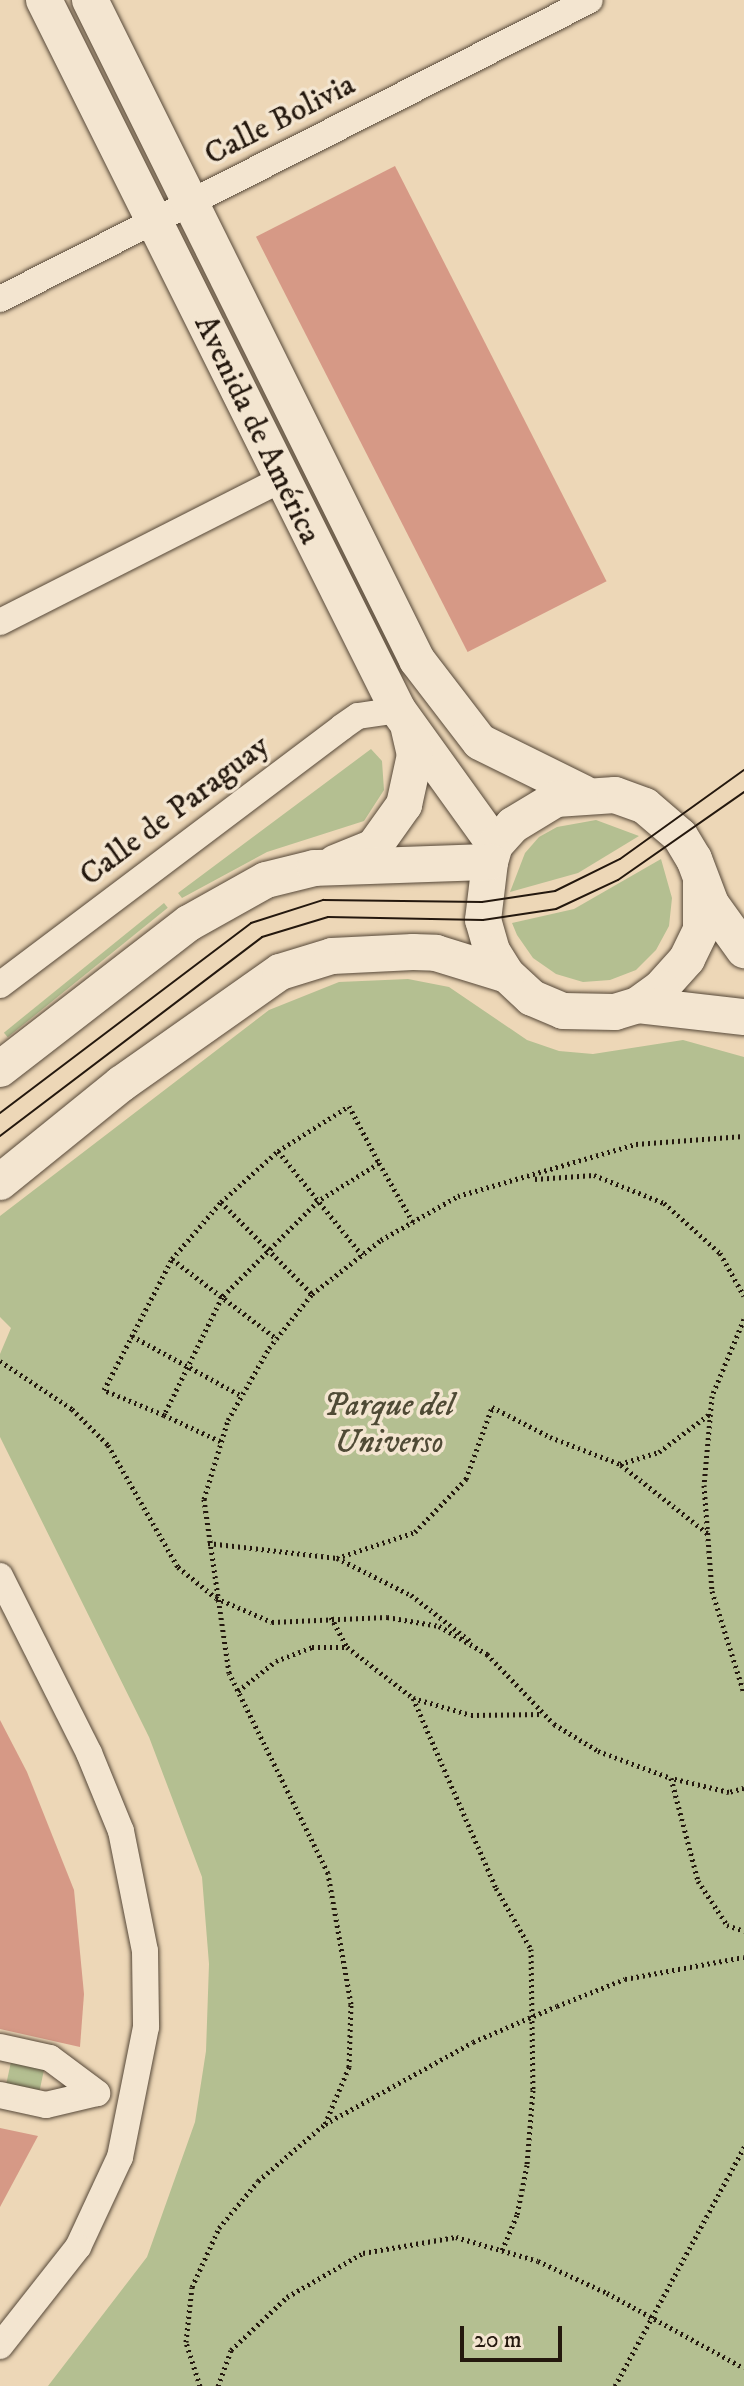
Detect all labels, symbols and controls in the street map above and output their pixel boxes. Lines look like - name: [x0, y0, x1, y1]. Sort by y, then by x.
- street label: Calle Bolivia: [198, 66, 362, 174]
- street label: Avenida de América: [185, 309, 329, 551]
- street label: Calle de Paraguay: [73, 727, 277, 895]
- park label: Parque del Universo: [323, 1388, 455, 1463]
- scale bar: [464, 2310, 566, 2360]
- text: 20 m: [474, 2325, 522, 2355]

